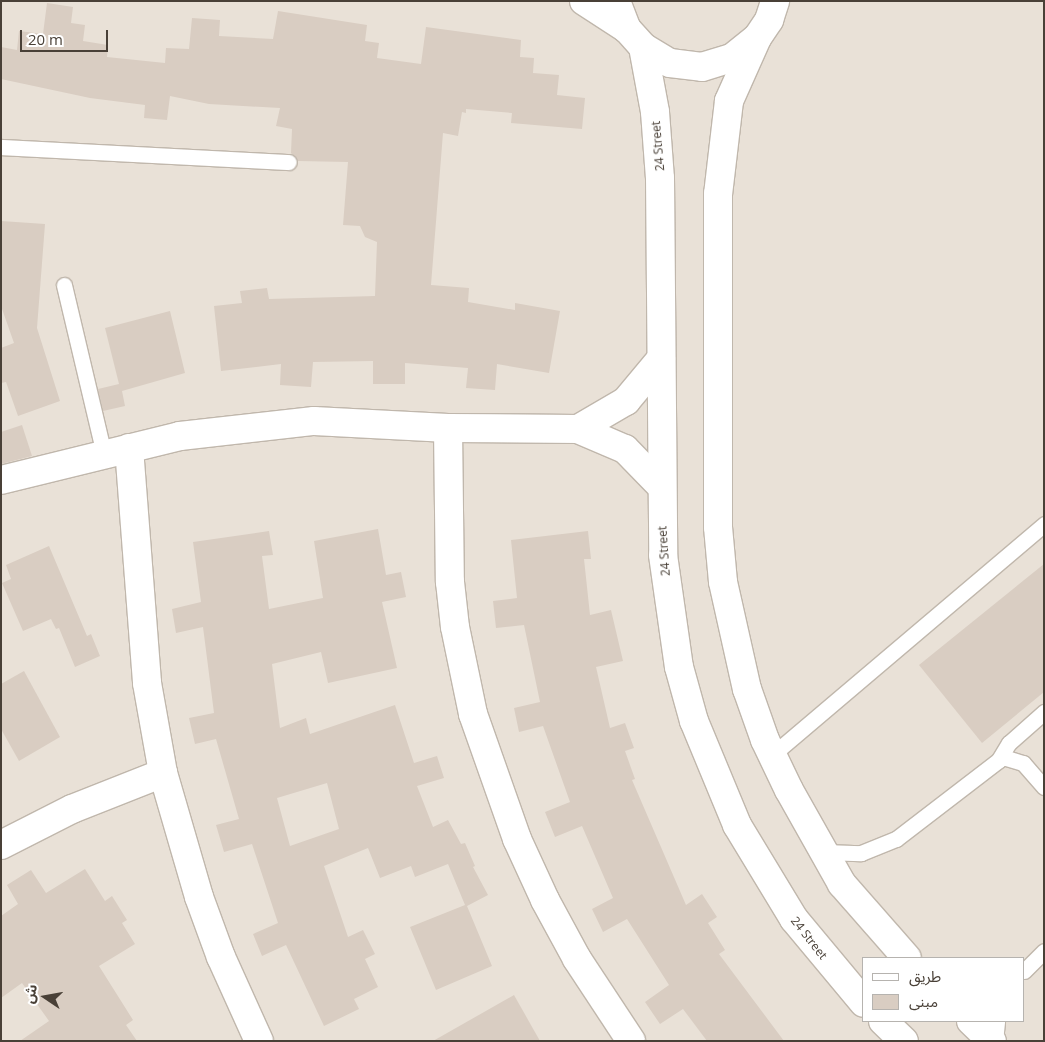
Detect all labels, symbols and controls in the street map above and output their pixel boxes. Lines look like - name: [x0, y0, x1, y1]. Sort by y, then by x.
- scale bar: [22, 20, 110, 52]
- text: 20 m: [28, 29, 63, 49]
- street label: 24 Street: [649, 120, 667, 172]
- street label: 24 Street: [655, 525, 673, 577]
- street label: 24 Street: [788, 914, 830, 962]
- legend: [862, 957, 1025, 1022]
- text: طريق: [909, 966, 941, 986]
- north arrow: [20, 972, 70, 1022]
- text: ش: [19, 982, 41, 1005]
- text: مبنى: [909, 991, 938, 1011]

